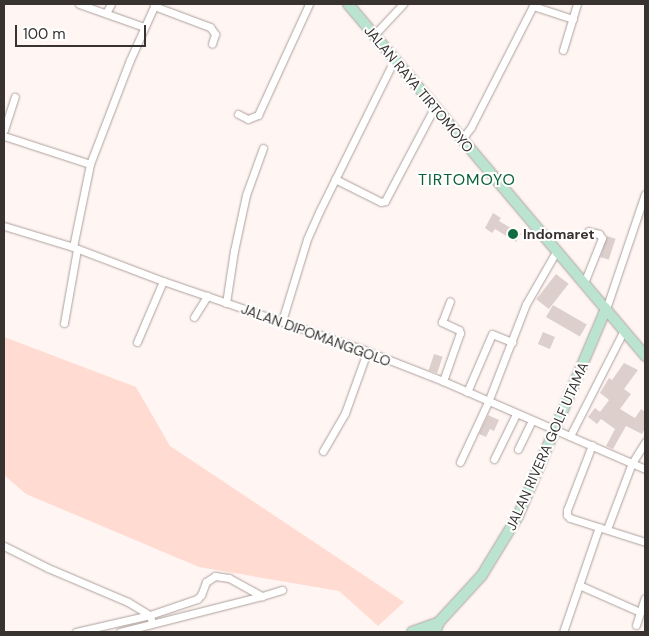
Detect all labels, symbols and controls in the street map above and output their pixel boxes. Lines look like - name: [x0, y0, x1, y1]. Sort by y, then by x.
- scale bar: [18, 15, 149, 47]
- street label: JALAN RAYA TIRTOMOYO: [361, 22, 477, 156]
- text: 100 m: [23, 24, 66, 44]
- district label: TIRTOMOYO: [417, 170, 517, 190]
- place label: Indomaret: [523, 226, 595, 242]
- marker: Indomaret: [507, 228, 519, 240]
- street label: JALAN DIPOMANGGOLO: [239, 300, 393, 370]
- street label: JALAN RIVERA GOLF UTAMA: [502, 359, 592, 533]

